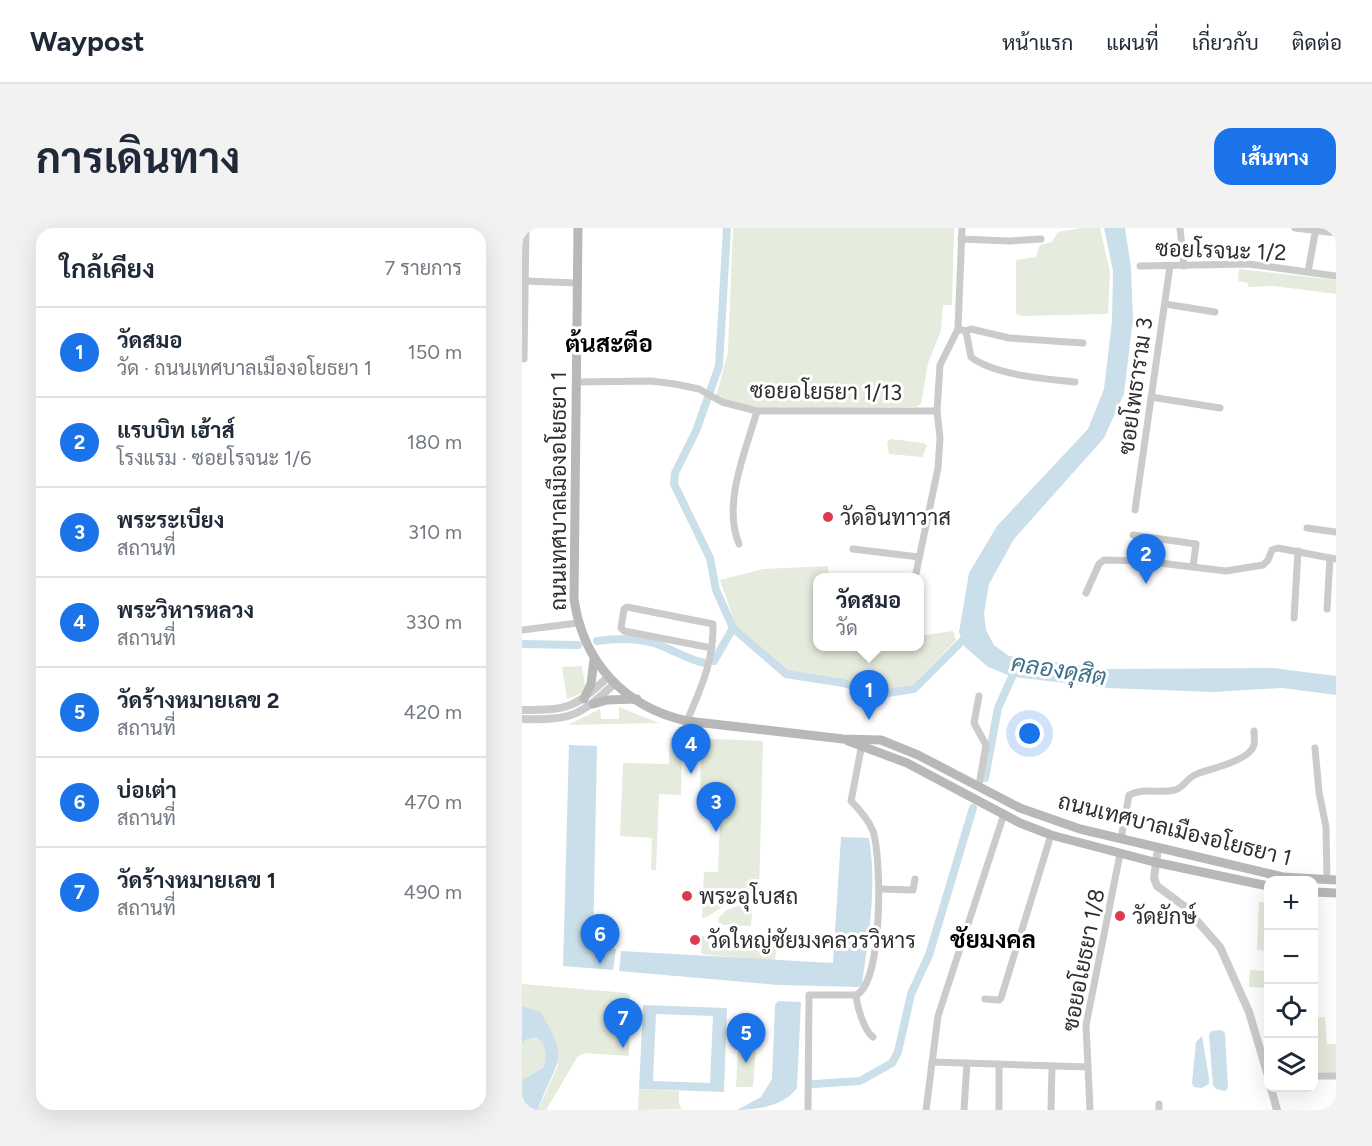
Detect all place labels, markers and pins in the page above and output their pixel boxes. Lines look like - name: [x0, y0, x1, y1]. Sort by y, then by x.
- place label: วัดอินทาวาส: [840, 504, 951, 531]
- marker: วัดอินทาวาส: [821, 510, 835, 524]
- pin: 2: [1126, 534, 1166, 584]
- pin: 1: [850, 670, 888, 720]
- pin: 4: [672, 724, 710, 774]
- pin: 3: [696, 782, 736, 832]
- place label: พระอุโบสถ: [699, 882, 798, 912]
- marker: พระอุโบสถ: [680, 889, 694, 903]
- place label: วัดยักษ์: [1132, 902, 1198, 930]
- marker: วัดยักษ์: [1113, 909, 1127, 923]
- pin: 6: [580, 914, 620, 964]
- place label: วัดใหญ่ชัยมงคลวรวิหาร: [707, 926, 916, 954]
- marker: วัดใหญ่ชัยมงคลวรวิหาร: [688, 933, 702, 947]
- pin: 7: [604, 998, 642, 1048]
- pin: 5: [726, 1014, 766, 1063]

